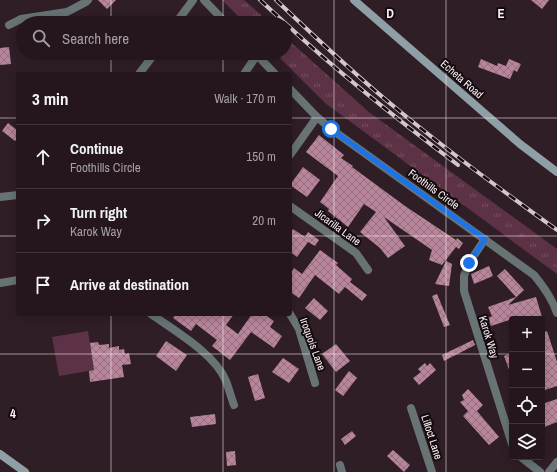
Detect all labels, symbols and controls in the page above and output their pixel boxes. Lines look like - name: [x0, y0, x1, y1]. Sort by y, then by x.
- text: D: [386, 5, 394, 22]
- text: E: [497, 5, 505, 22]
- search box: [16, 16, 292, 60]
- icon: search: [30, 27, 52, 49]
- text: Search here: [62, 28, 129, 49]
- street label: Echeta Road: [438, 57, 486, 101]
- text: 3 min: [32, 87, 68, 110]
- text: Walk · 170 m: [214, 90, 276, 107]
- route start: [322, 120, 340, 138]
- text: Continue: [70, 138, 123, 159]
- icon: ahead: [32, 146, 54, 168]
- text: 150 m: [246, 148, 276, 165]
- text: Foothills Circle: [70, 159, 141, 176]
- street label: Foothills Circle: [406, 166, 462, 212]
- text: Turn right: [70, 202, 127, 223]
- street label: Jicarilla Lane: [312, 206, 364, 248]
- icon: right: [32, 210, 54, 232]
- text: 20 m: [252, 212, 276, 229]
- text: Karok Way: [70, 223, 122, 240]
- route end: [460, 254, 478, 272]
- icon: arrive: [32, 274, 54, 296]
- text: Arrive at destination: [70, 274, 189, 295]
- street label: Karok Way: [476, 314, 502, 360]
- street label: Iroquois Lane: [297, 316, 329, 372]
- map controls: [509, 316, 545, 460]
- button: +: [509, 316, 545, 352]
- button: −: [509, 352, 545, 388]
- button: locate: [509, 388, 545, 424]
- text: 4: [10, 405, 16, 422]
- street label: Lilloct Lane: [418, 413, 446, 461]
- button: layers: [509, 424, 545, 460]

